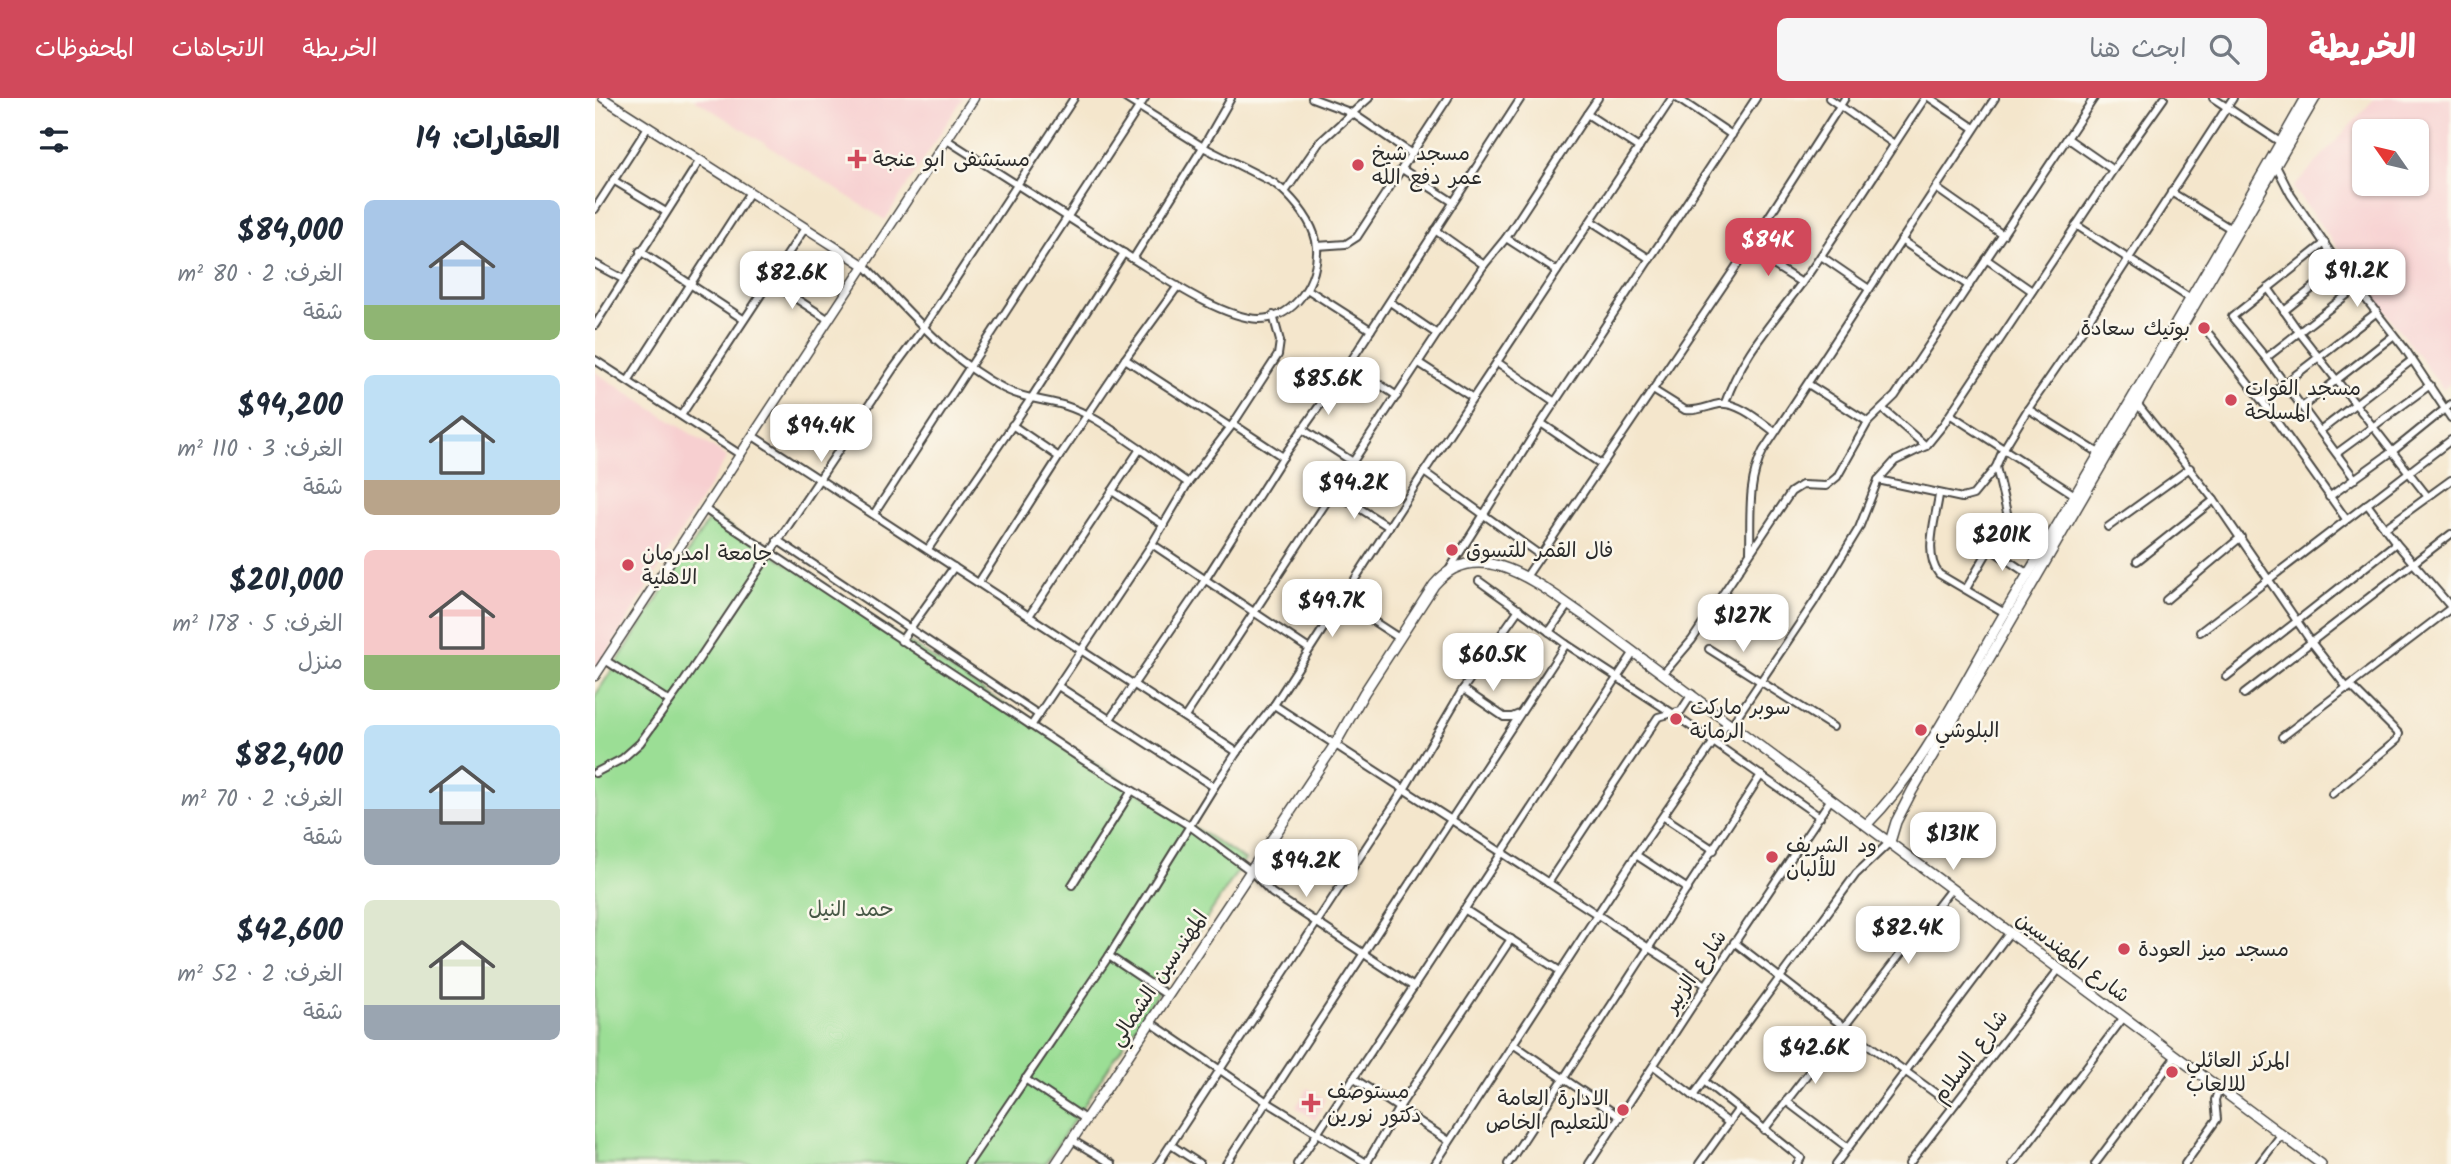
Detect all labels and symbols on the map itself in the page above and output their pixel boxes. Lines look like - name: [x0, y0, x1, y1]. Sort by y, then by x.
- north arrow: [2352, 119, 2429, 196]
- place label: مسجد شيخ عمر دفع الله: [1372, 138, 1482, 195]
- place label: مستشفى ابو عنجة: [873, 144, 1030, 177]
- marker: مستشفى ابو عنجة: [847, 149, 867, 169]
- marker: مسجد شيخ عمر دفع الله: [1350, 157, 1366, 173]
- pin: $84K: [1727, 218, 1809, 278]
- pin: $91.2K: [2300, 250, 2414, 309]
- pin: $82.6K: [735, 252, 849, 311]
- place label: بوتيك سعادة: [2081, 313, 2190, 346]
- marker: بوتيك سعادة: [2196, 320, 2212, 336]
- pin: $85.6K: [1271, 358, 1385, 417]
- place label: مسجد القوات المسلحة: [2245, 373, 2361, 430]
- marker: مسجد القوات المسلحة: [2223, 392, 2239, 408]
- pin: $94.4K: [764, 404, 878, 464]
- pin: $94.2K: [1297, 462, 1411, 521]
- pin: $201K: [1953, 514, 2051, 573]
- place label: فال القمر للتسوق: [1466, 535, 1614, 568]
- place label: جامعة امدرمان الاهلية: [642, 538, 772, 595]
- marker: فال القمر للتسوق: [1444, 542, 1460, 558]
- marker: جامعة امدرمان الاهلية: [620, 557, 636, 573]
- pin: $49.7K: [1275, 580, 1389, 639]
- pin: $127K: [1694, 594, 1792, 654]
- pin: $60.5K: [1436, 634, 1550, 693]
- place label: سوبر ماركت الرمانة: [1690, 692, 1791, 749]
- marker: سوبر ماركت الرمانة: [1668, 711, 1684, 727]
- place label: البلوشي: [1935, 715, 1999, 749]
- marker: البلوشي: [1913, 722, 1929, 738]
- pin: $131K: [1904, 812, 2002, 872]
- place label: ود الشريف للألبان: [1786, 830, 1877, 887]
- pin: $94.2K: [1249, 840, 1363, 899]
- marker: ود الشريف للألبان: [1764, 849, 1780, 865]
- park label: حمد النيل: [808, 894, 894, 927]
- street label: المهندسين الشمالي: [1101, 904, 1218, 1054]
- street label: شارع المهندسين: [2008, 904, 2136, 1012]
- pin: $82.4K: [1851, 906, 1965, 966]
- street label: شارع الزبير: [1655, 924, 1736, 1022]
- place label: مسجد ميز العودة: [2138, 934, 2289, 967]
- marker: مسجد ميز العودة: [2116, 941, 2132, 957]
- street label: شارع السلام: [1925, 1003, 2018, 1111]
- pin: $42.6K: [1758, 1026, 1872, 1086]
- place label: المركز العائلي للالعاب: [2186, 1045, 2290, 1102]
- marker: المركز العائلي للالعاب: [2164, 1064, 2180, 1080]
- place label: مستوصف دكتور نورين: [1327, 1076, 1421, 1133]
- place label: الادارة العامة للتعليم الخاص: [1486, 1083, 1609, 1140]
- marker: مستوصف دكتور نورين: [1301, 1093, 1321, 1113]
- marker: الادارة العامة للتعليم الخاص: [1615, 1102, 1631, 1118]

